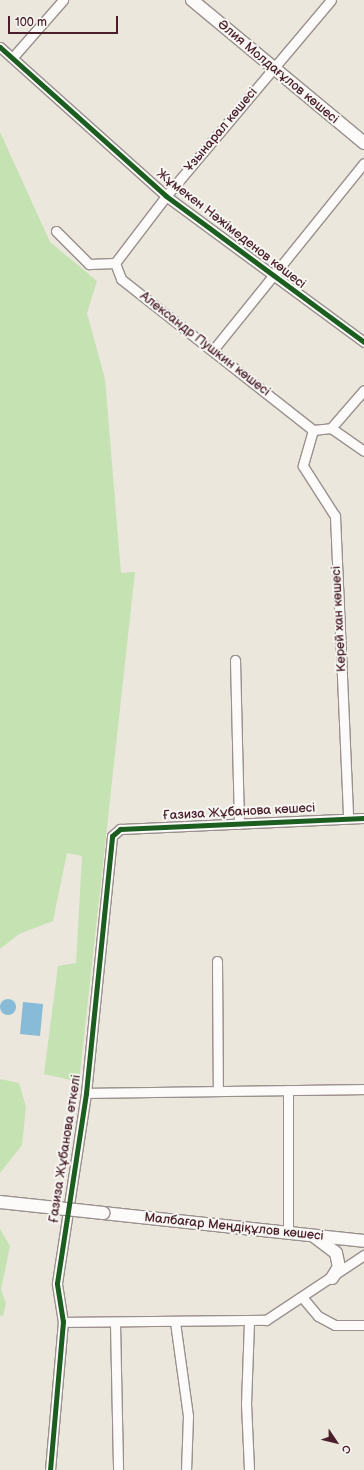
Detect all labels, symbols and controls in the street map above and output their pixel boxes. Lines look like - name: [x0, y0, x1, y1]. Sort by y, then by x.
- scale bar: [10, 8, 120, 34]
- text: 100 m: [15, 15, 47, 30]
- street label: Әлия Молдағұлов көшесі: [214, 17, 342, 127]
- street label: Ұзынарал көшесі: [181, 85, 261, 175]
- street label: Жұмекен Нәжімеденов көшесі: [153, 166, 309, 292]
- street label: Александр Пушкин көшесі: [137, 288, 273, 400]
- street label: Керей хан көшесі: [328, 566, 350, 672]
- street label: Ғазиза Жұбанова көшесі: [162, 800, 316, 824]
- street label: Ғазиза Жұбанова өткелі: [46, 1074, 84, 1224]
- street label: Малбағар Меңдіқұлов көшесі: [144, 1210, 324, 1244]
- north arrow: [316, 1422, 356, 1462]
- text: С: [339, 1442, 354, 1456]

